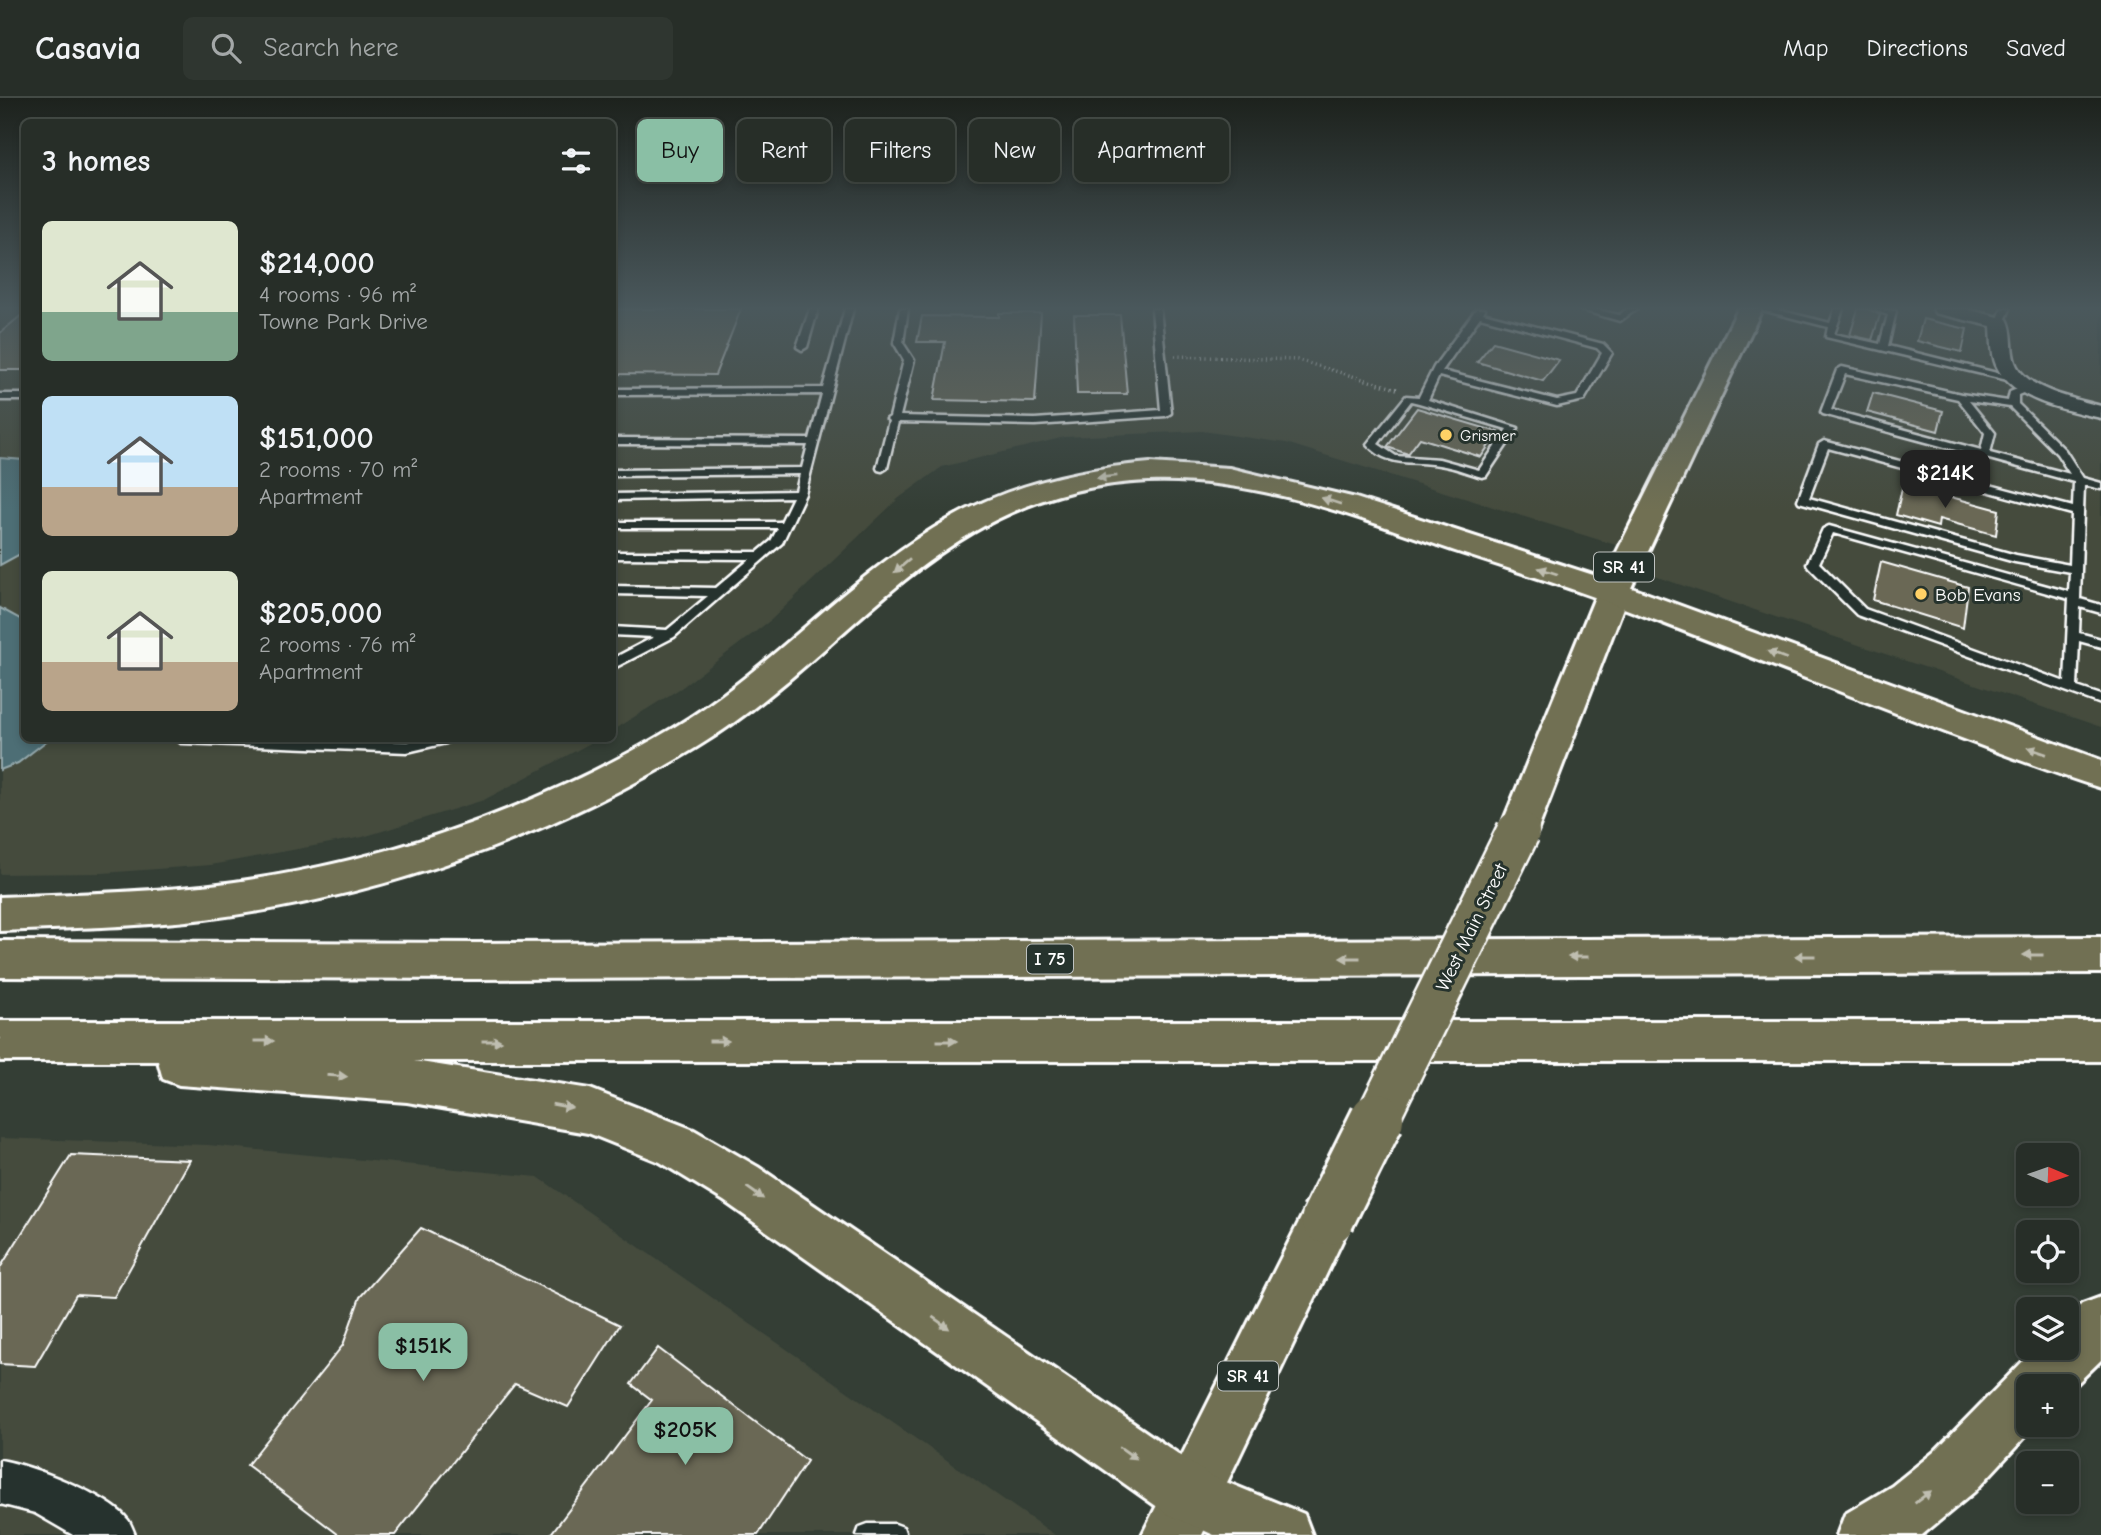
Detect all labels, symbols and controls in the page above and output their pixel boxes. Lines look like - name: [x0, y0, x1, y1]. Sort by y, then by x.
- search box: [183, 17, 673, 80]
- text: Casavia: [35, 29, 141, 67]
- icon: search: [207, 29, 245, 67]
- text: Search here: [263, 33, 399, 63]
- text: Map: [1783, 34, 1829, 62]
- text: Directions: [1867, 34, 1968, 62]
- text: Saved: [2006, 34, 2066, 62]
- chip: Buy: [637, 119, 723, 182]
- chip: Rent: [737, 119, 831, 182]
- chip: Filters: [845, 119, 955, 182]
- chip: New: [969, 119, 1060, 182]
- chip: Apartment: [1074, 119, 1229, 182]
- icon: filters: [557, 142, 595, 180]
- text: 3 homes: [42, 144, 150, 179]
- text: $214,000: [259, 246, 375, 281]
- icon: home: [98, 249, 182, 333]
- text: 4 rooms · 96 m²: [259, 281, 416, 308]
- text: Towne Park Drive: [259, 308, 428, 335]
- text: $151,000: [259, 421, 374, 456]
- icon: home: [98, 424, 182, 508]
- marker: Grismer: [1438, 427, 1454, 443]
- place label: Grismer: [1460, 427, 1516, 445]
- pin: $214K: [1896, 450, 1994, 510]
- text: 2 rooms · 70 m²: [259, 456, 417, 483]
- text: $214K: [1916, 459, 1974, 486]
- one-way arrow: [1096, 471, 1118, 482]
- text: Apartment: [259, 483, 362, 510]
- one-way arrow: [1320, 495, 1341, 506]
- road number: SR 41: [1594, 552, 1654, 582]
- one-way arrow: [893, 558, 910, 573]
- one-way arrow: [1537, 565, 1558, 576]
- place label: Bob Evans: [1935, 584, 2021, 606]
- marker: Bob Evans: [1913, 586, 1929, 602]
- text: $205,000: [259, 596, 382, 631]
- icon: home: [98, 599, 182, 683]
- text: 2 rooms · 76 m²: [259, 631, 415, 658]
- one-way arrow: [1766, 649, 1787, 660]
- text: Apartment: [259, 658, 362, 685]
- one-way arrow: [2026, 745, 2047, 756]
- street label: West Main Street: [1432, 860, 1512, 995]
- road number: I 75: [1027, 944, 1073, 974]
- one-way arrow: [2022, 949, 2044, 961]
- one-way arrow: [1794, 950, 1816, 962]
- one-way arrow: [1567, 951, 1589, 963]
- one-way arrow: [1339, 952, 1361, 964]
- one-way arrow: [253, 1035, 275, 1047]
- one-way arrow: [481, 1035, 503, 1047]
- one-way arrow: [708, 1035, 730, 1047]
- one-way arrow: [936, 1035, 958, 1047]
- one-way arrow: [326, 1071, 348, 1082]
- one-way arrow: [551, 1101, 573, 1112]
- north arrow: [2016, 1143, 2079, 1206]
- map controls: [2016, 1143, 2079, 1514]
- one-way arrow: [746, 1186, 764, 1200]
- button: locate: [2016, 1220, 2079, 1283]
- button: layers: [2016, 1297, 2079, 1360]
- one-way arrow: [932, 1316, 951, 1329]
- pin: $151K: [374, 1324, 472, 1383]
- text: $151K: [394, 1332, 452, 1359]
- road number: SR 41: [1218, 1362, 1278, 1391]
- button: +: [2016, 1374, 2079, 1437]
- pin: $205K: [636, 1408, 734, 1467]
- text: $205K: [653, 1416, 717, 1443]
- one-way arrow: [1119, 1446, 1137, 1460]
- button: −: [2016, 1451, 2079, 1514]
- one-way arrow: [1913, 1490, 1932, 1504]

